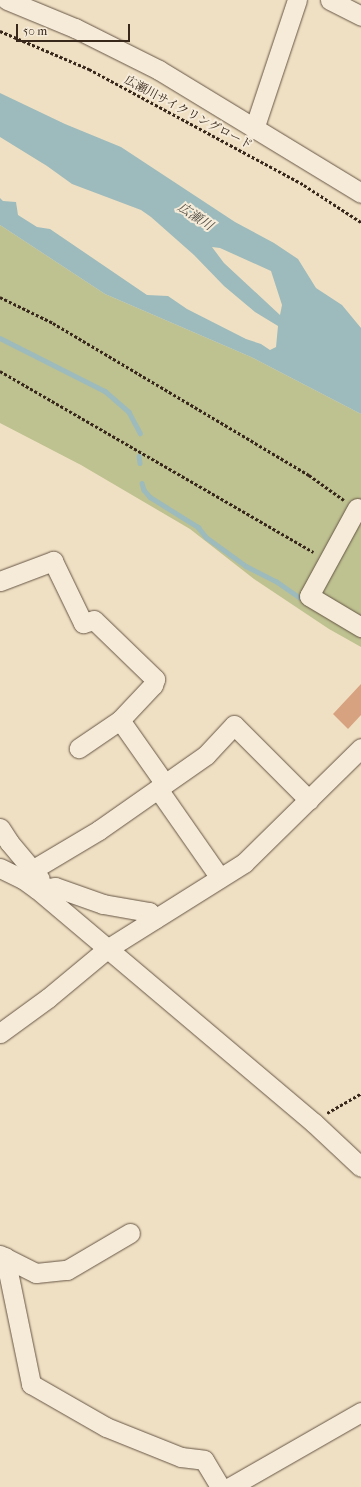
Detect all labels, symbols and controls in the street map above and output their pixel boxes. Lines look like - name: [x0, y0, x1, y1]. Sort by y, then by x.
- scale bar: [18, 16, 132, 42]
- text: 50 m: [23, 24, 47, 38]
- street label: 広瀬川サイクリングロード: [121, 73, 255, 153]
- water label: 広瀬川: [174, 200, 216, 234]

